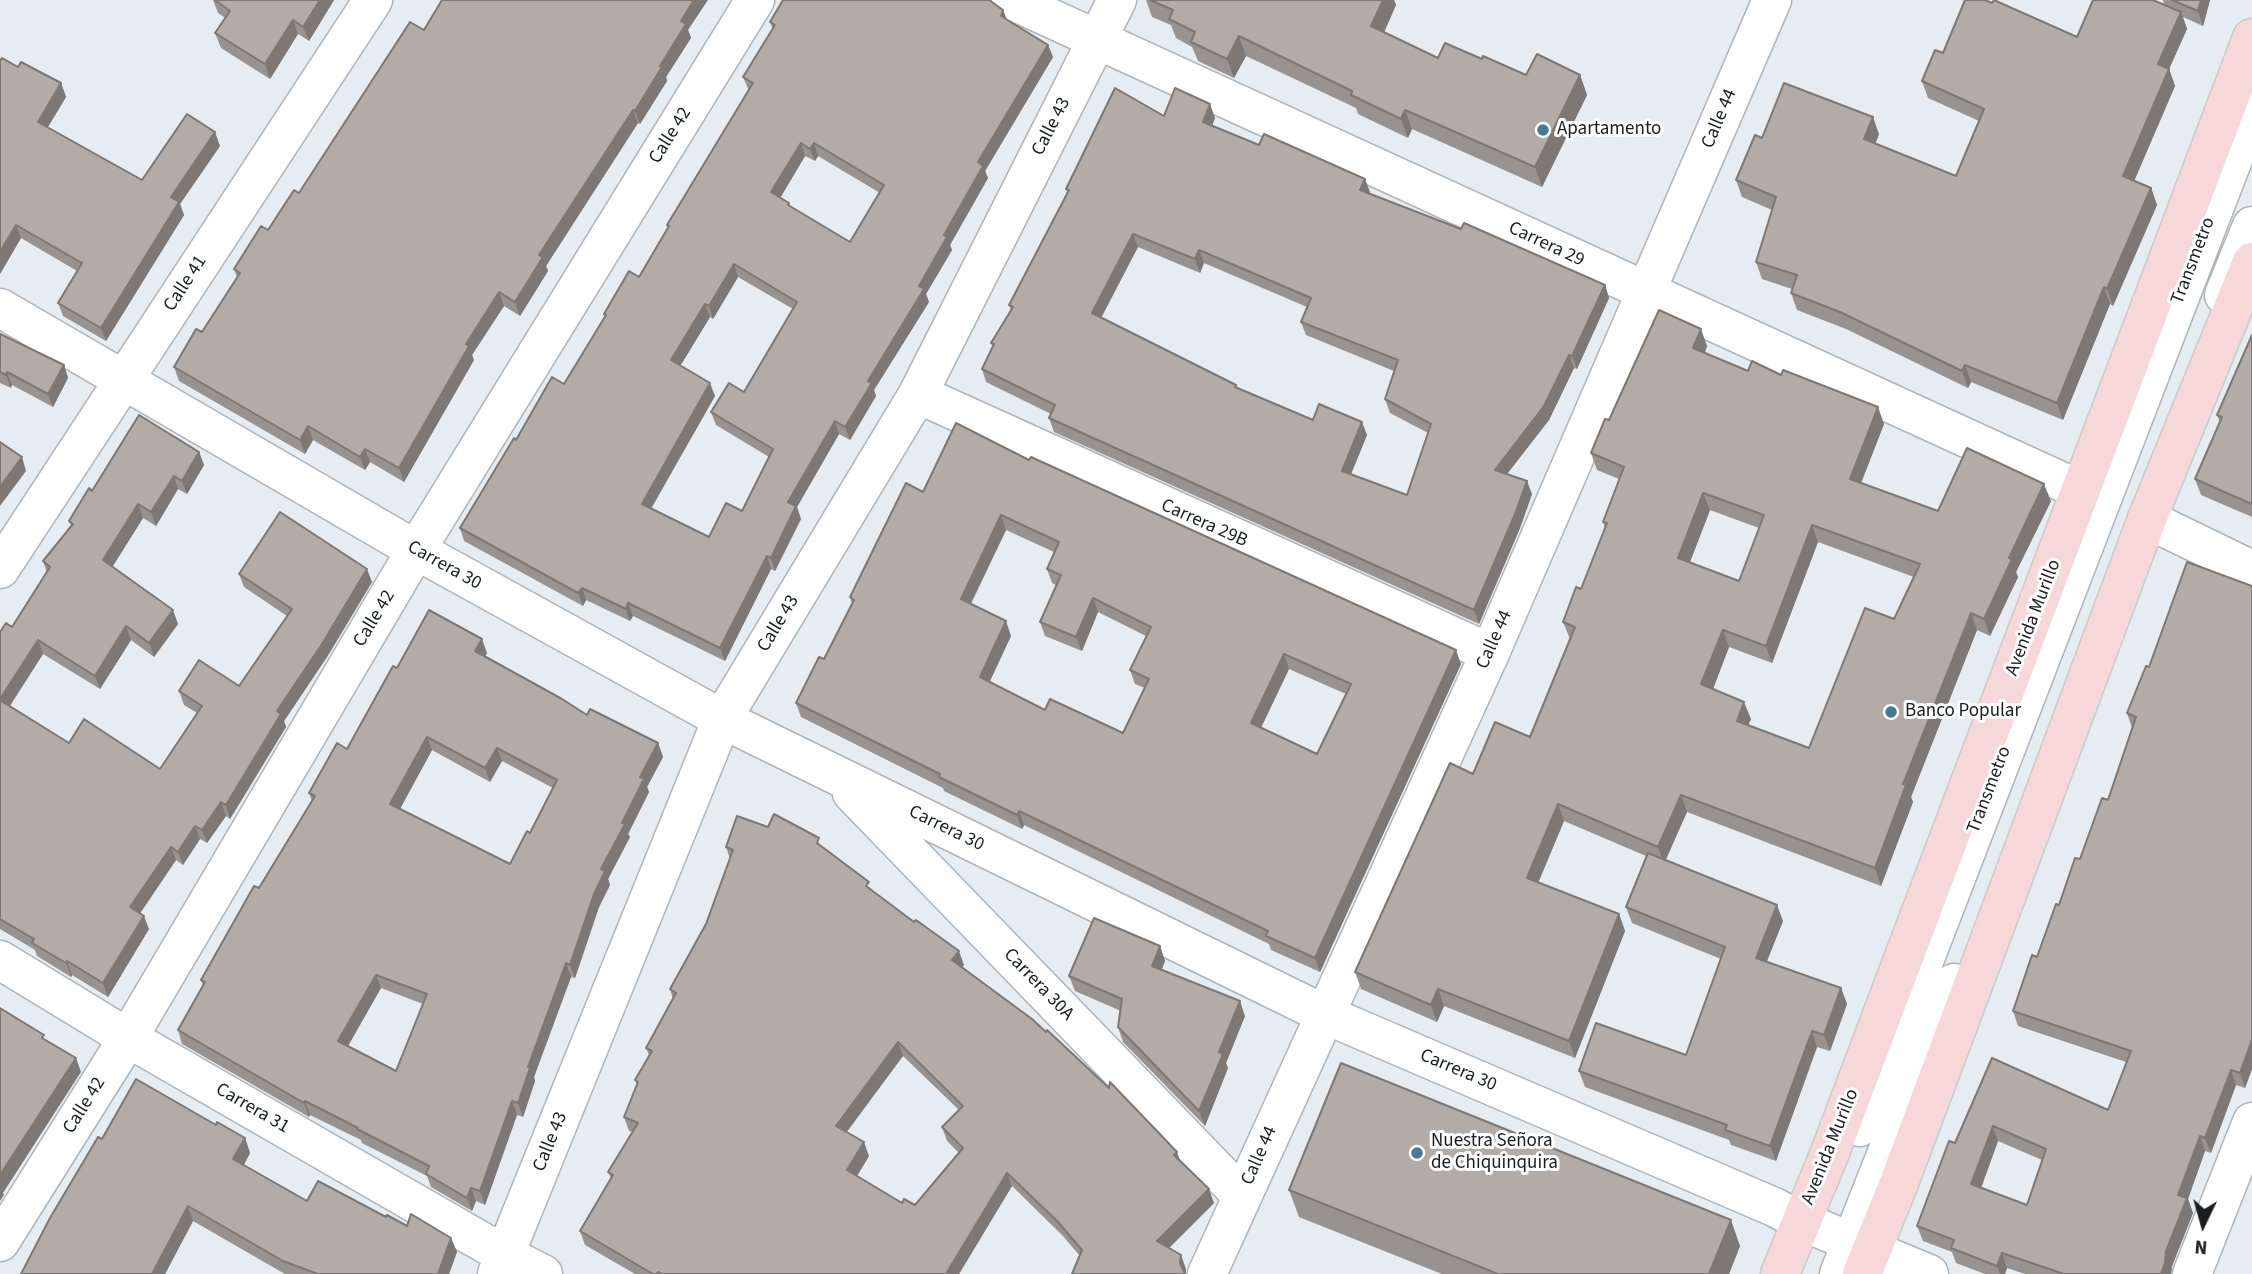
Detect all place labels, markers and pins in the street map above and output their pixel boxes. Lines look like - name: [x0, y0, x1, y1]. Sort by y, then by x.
- place label: Apartamento: [1557, 119, 1661, 141]
- marker: Apartamento: [1535, 122, 1551, 138]
- place label: Banco Popular: [1905, 701, 2021, 723]
- marker: Banco Popular: [1883, 704, 1899, 720]
- place label: Nuestra Señora de Chiquinquira: [1431, 1131, 1558, 1175]
- marker: Nuestra Señora de Chiquinquira: [1409, 1145, 1425, 1161]

